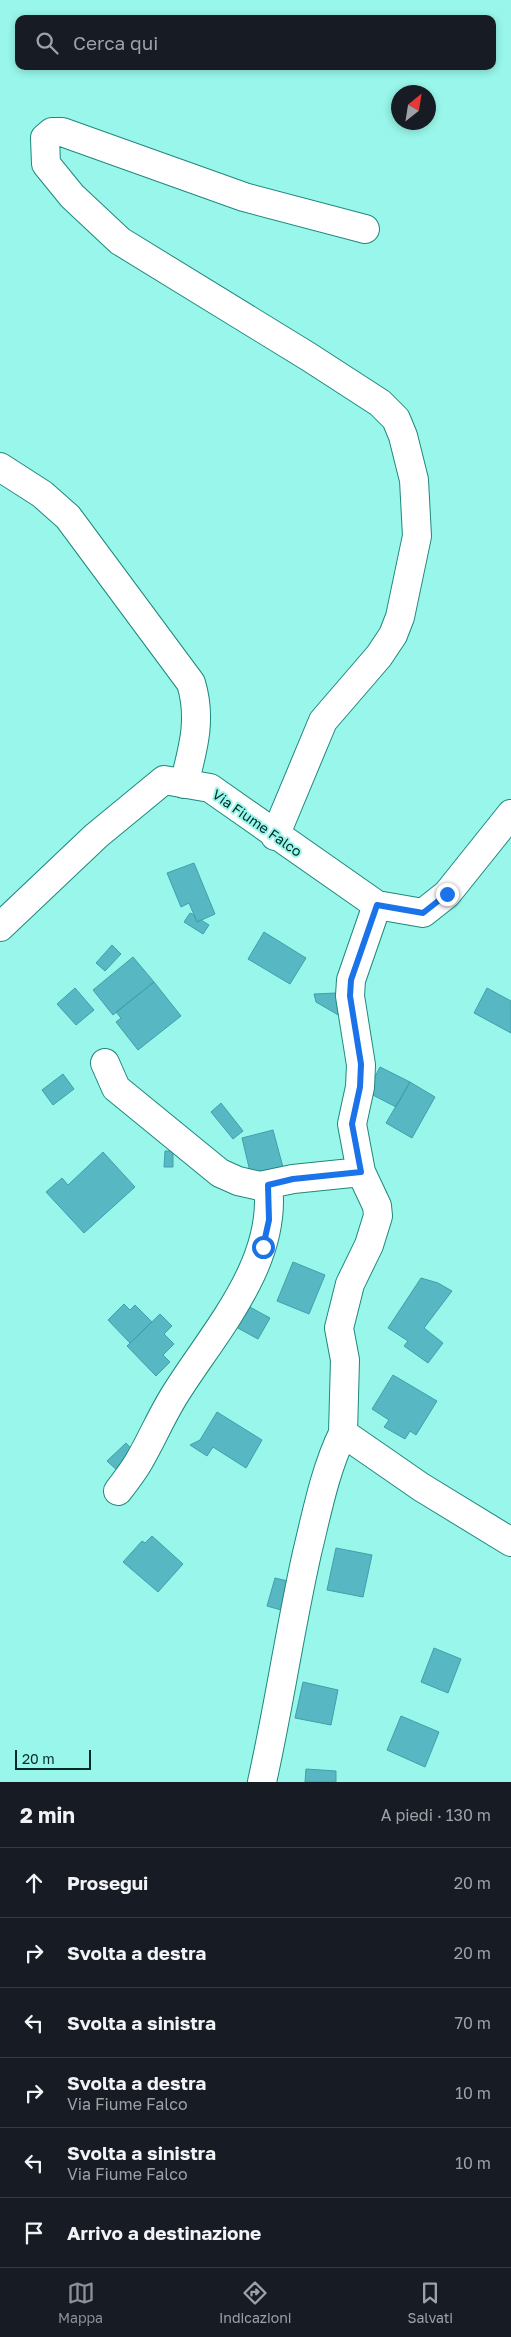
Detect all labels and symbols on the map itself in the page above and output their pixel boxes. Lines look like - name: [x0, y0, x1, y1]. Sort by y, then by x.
- north arrow: [391, 85, 436, 130]
- street label: Via Fiume Falco: [209, 785, 305, 860]
- route end: [436, 883, 459, 906]
- route start: [252, 1236, 275, 1259]
- scale bar: [15, 1747, 91, 1770]

